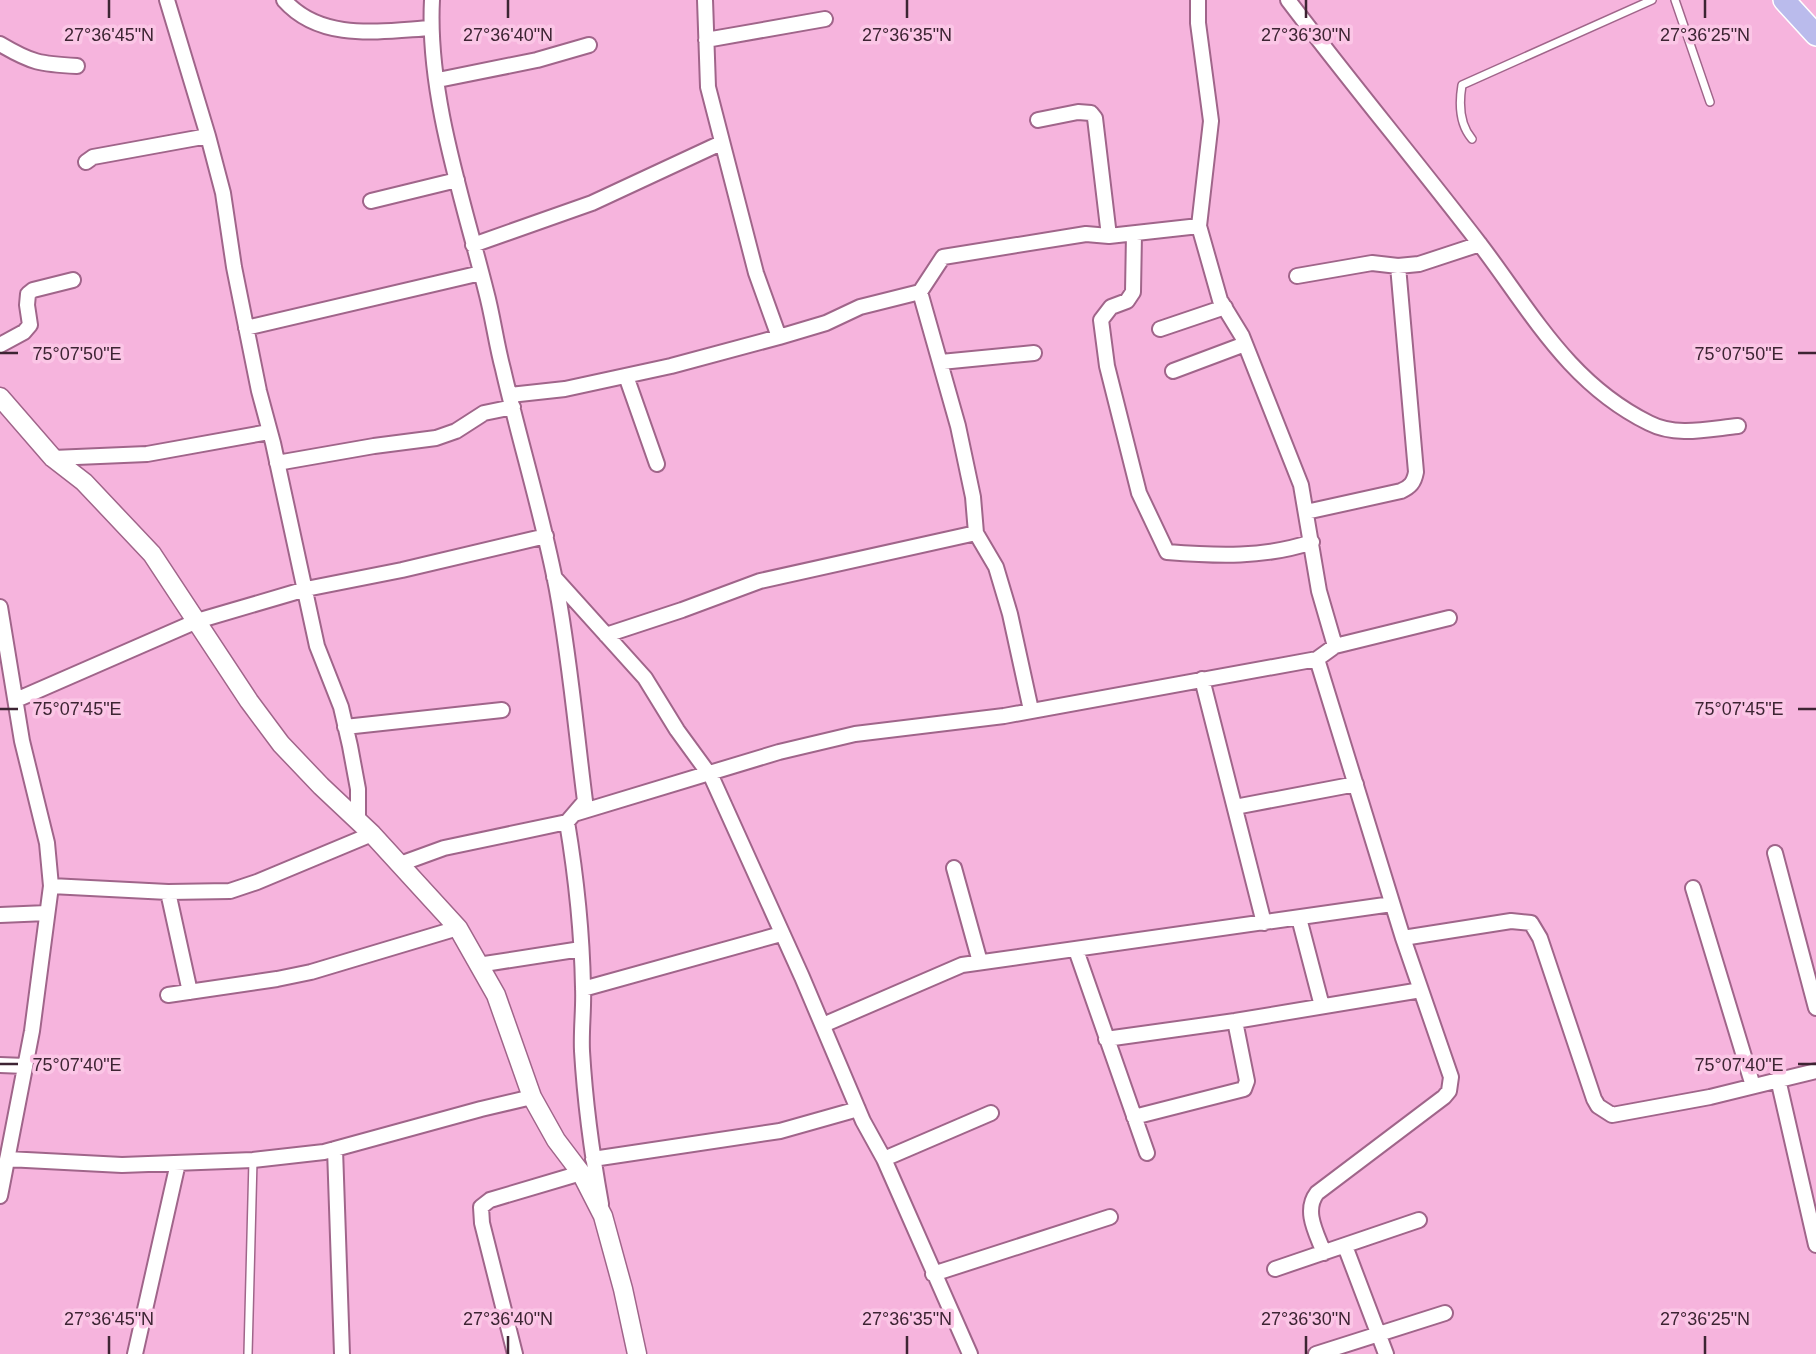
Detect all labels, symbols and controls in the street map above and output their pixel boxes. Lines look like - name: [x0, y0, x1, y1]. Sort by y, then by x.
- text: 27°36'45"N: [64, 25, 154, 45]
- text: 27°36'40"N: [463, 25, 553, 45]
- text: 27°36'35"N: [862, 25, 952, 45]
- text: 27°36'30"N: [1261, 25, 1351, 45]
- text: 27°36'25"N: [1660, 25, 1750, 45]
- text: 75°07'50"E: [32, 344, 122, 364]
- text: 75°07'50"E: [1694, 344, 1784, 364]
- text: 75°07'45"E: [32, 699, 122, 719]
- text: 75°07'45"E: [1694, 699, 1784, 719]
- text: 75°07'40"E: [32, 1055, 122, 1075]
- text: 75°07'40"E: [1694, 1055, 1784, 1075]
- text: 27°36'45"N: [64, 1309, 154, 1329]
- text: 27°36'40"N: [463, 1309, 553, 1329]
- text: 27°36'35"N: [862, 1309, 952, 1329]
- text: 27°36'30"N: [1261, 1309, 1351, 1329]
- text: 27°36'25"N: [1660, 1309, 1750, 1329]

